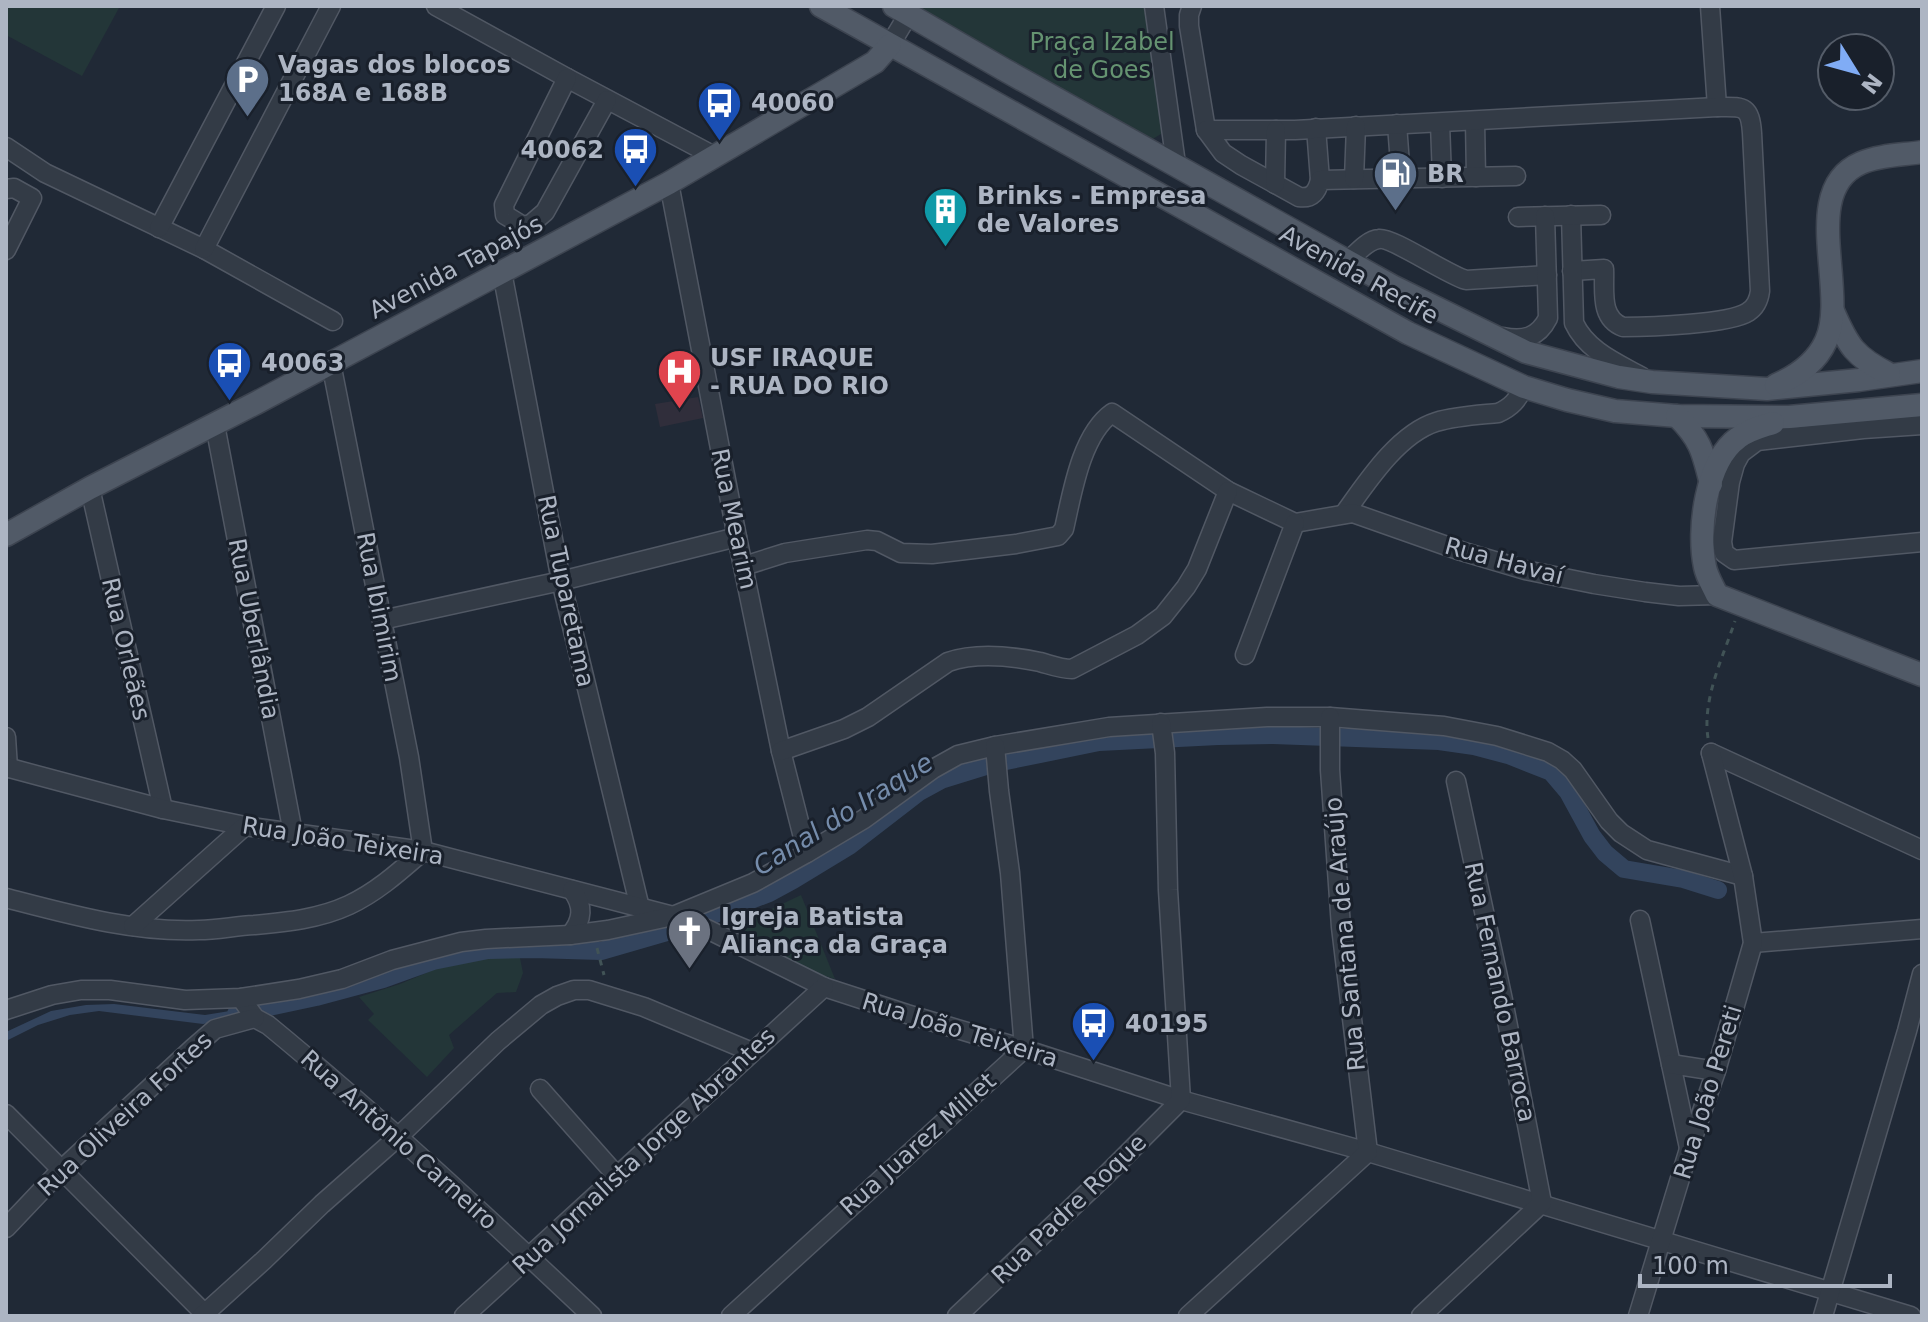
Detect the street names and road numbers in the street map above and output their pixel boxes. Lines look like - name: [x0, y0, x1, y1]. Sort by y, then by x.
- street label: Avenida Tapajós: [364, 209, 548, 325]
- street label: Avenida Recife: [1275, 220, 1443, 330]
- street label: Rua Mearim: [705, 446, 763, 592]
- street label: Rua Tuparetama: [532, 492, 600, 690]
- street label: Rua Ibimirim: [351, 530, 407, 684]
- street label: Rua Havaí: [1442, 532, 1568, 591]
- street label: Rua Uberlândia: [223, 536, 285, 722]
- street label: Rua Orleães: [96, 575, 156, 723]
- street label: Rua Santana de Araújo: [1319, 796, 1371, 1072]
- street label: Rua João Teixeira: [240, 811, 446, 871]
- street label: Rua Fernando Barroca: [1459, 859, 1541, 1125]
- street label: Rua João Teixeira: [859, 987, 1061, 1073]
- street label: Rua João Pereti: [1668, 1002, 1748, 1182]
- street label: Rua Jornalista Jorge Abrantes: [507, 1022, 781, 1280]
- street label: Rua Oliveira Fortes: [32, 1026, 218, 1202]
- street label: Rua Antônio Carneiro: [295, 1044, 503, 1236]
- street label: Rua Juarez Millet: [835, 1067, 1001, 1221]
- street label: Rua Padre Roque: [986, 1128, 1152, 1290]

